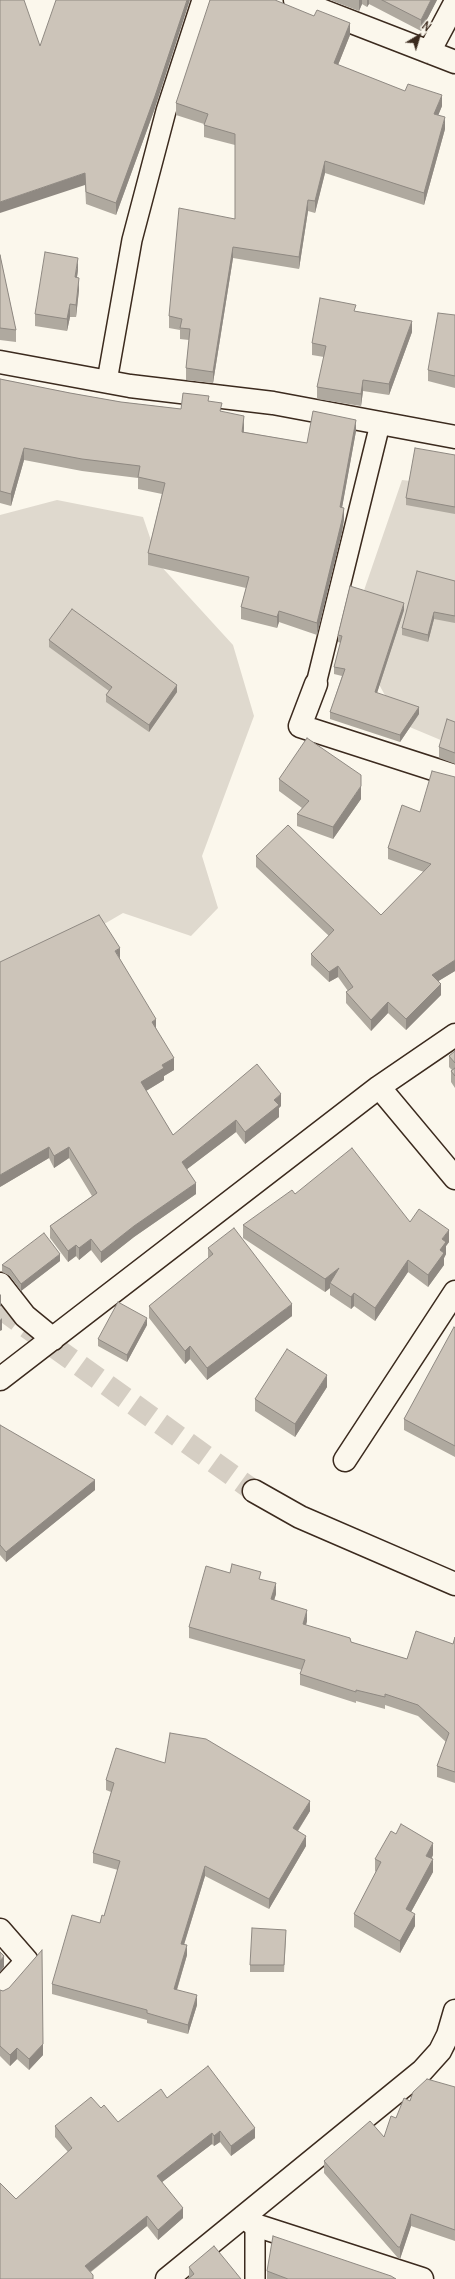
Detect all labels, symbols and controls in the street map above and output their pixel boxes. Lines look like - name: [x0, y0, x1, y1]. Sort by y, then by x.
- north arrow: [399, 16, 439, 56]
- text: N: [419, 19, 434, 34]

